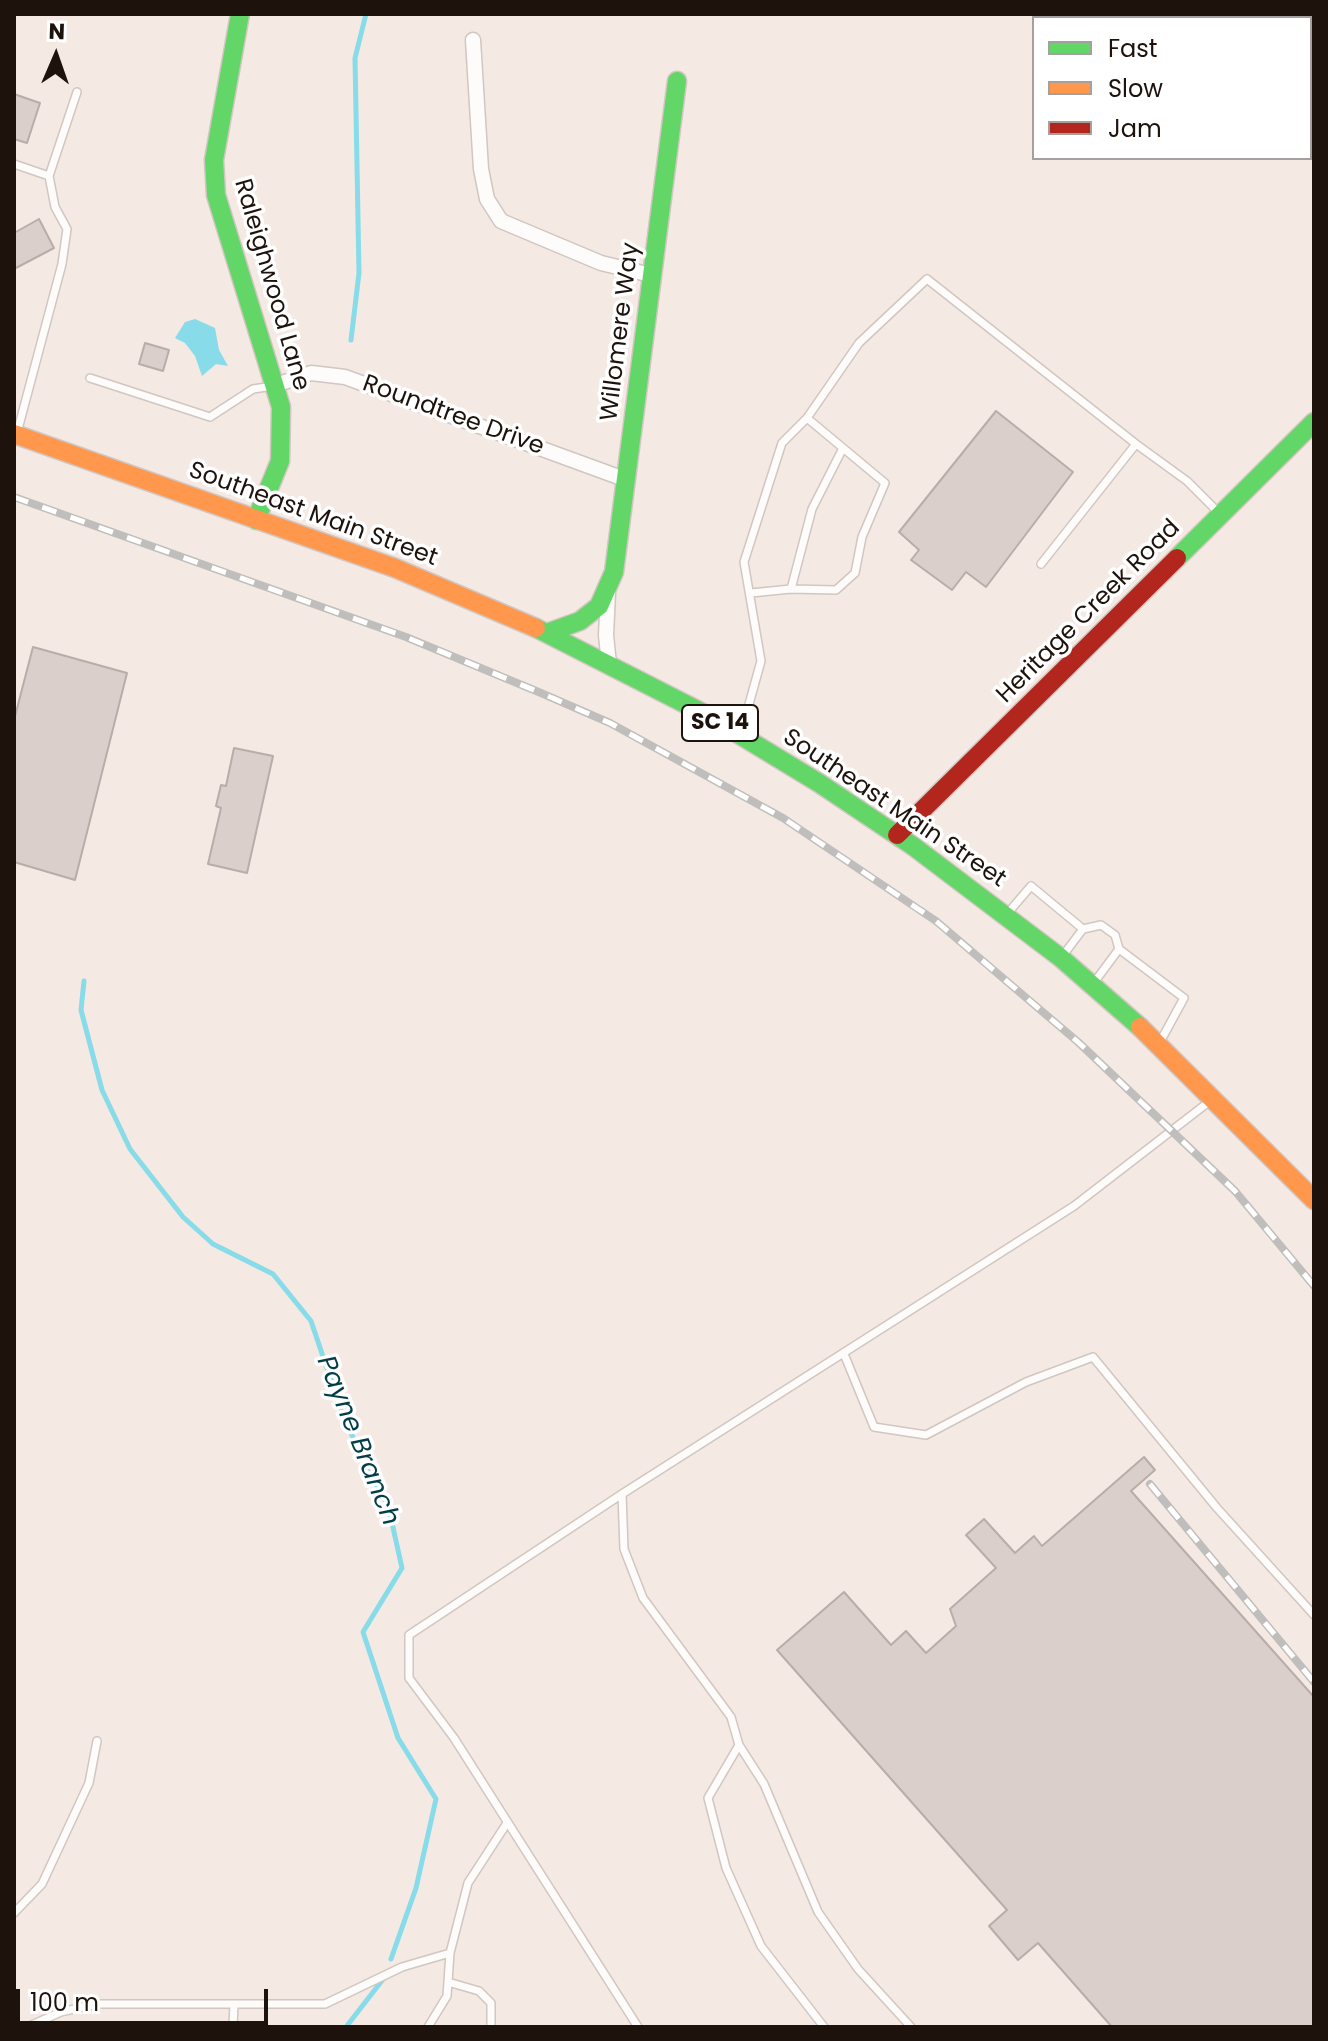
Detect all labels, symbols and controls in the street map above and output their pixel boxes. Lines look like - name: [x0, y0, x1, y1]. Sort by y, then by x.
- north arrow: [16, 16, 96, 96]
- text: N: [48, 16, 66, 47]
- legend: [1032, 16, 1312, 160]
- text: Fast: [1108, 32, 1158, 65]
- text: Slow: [1108, 72, 1163, 105]
- text: Jam: [1108, 112, 1162, 145]
- street label: Raleighwood Lane: [227, 176, 315, 394]
- street label: Willomere Way: [596, 241, 646, 423]
- street label: Roundtree Drive: [358, 370, 548, 462]
- street label: Southeast Main Street: [185, 457, 441, 573]
- street label: Heritage Creek Road: [991, 514, 1187, 710]
- road number: SC 14: [682, 705, 758, 741]
- street label: Southeast Main Street: [777, 724, 1011, 894]
- water label: Payne Branch: [309, 1352, 405, 1530]
- scale bar: [20, 1973, 272, 2023]
- text: 100 m: [30, 1986, 99, 2019]

